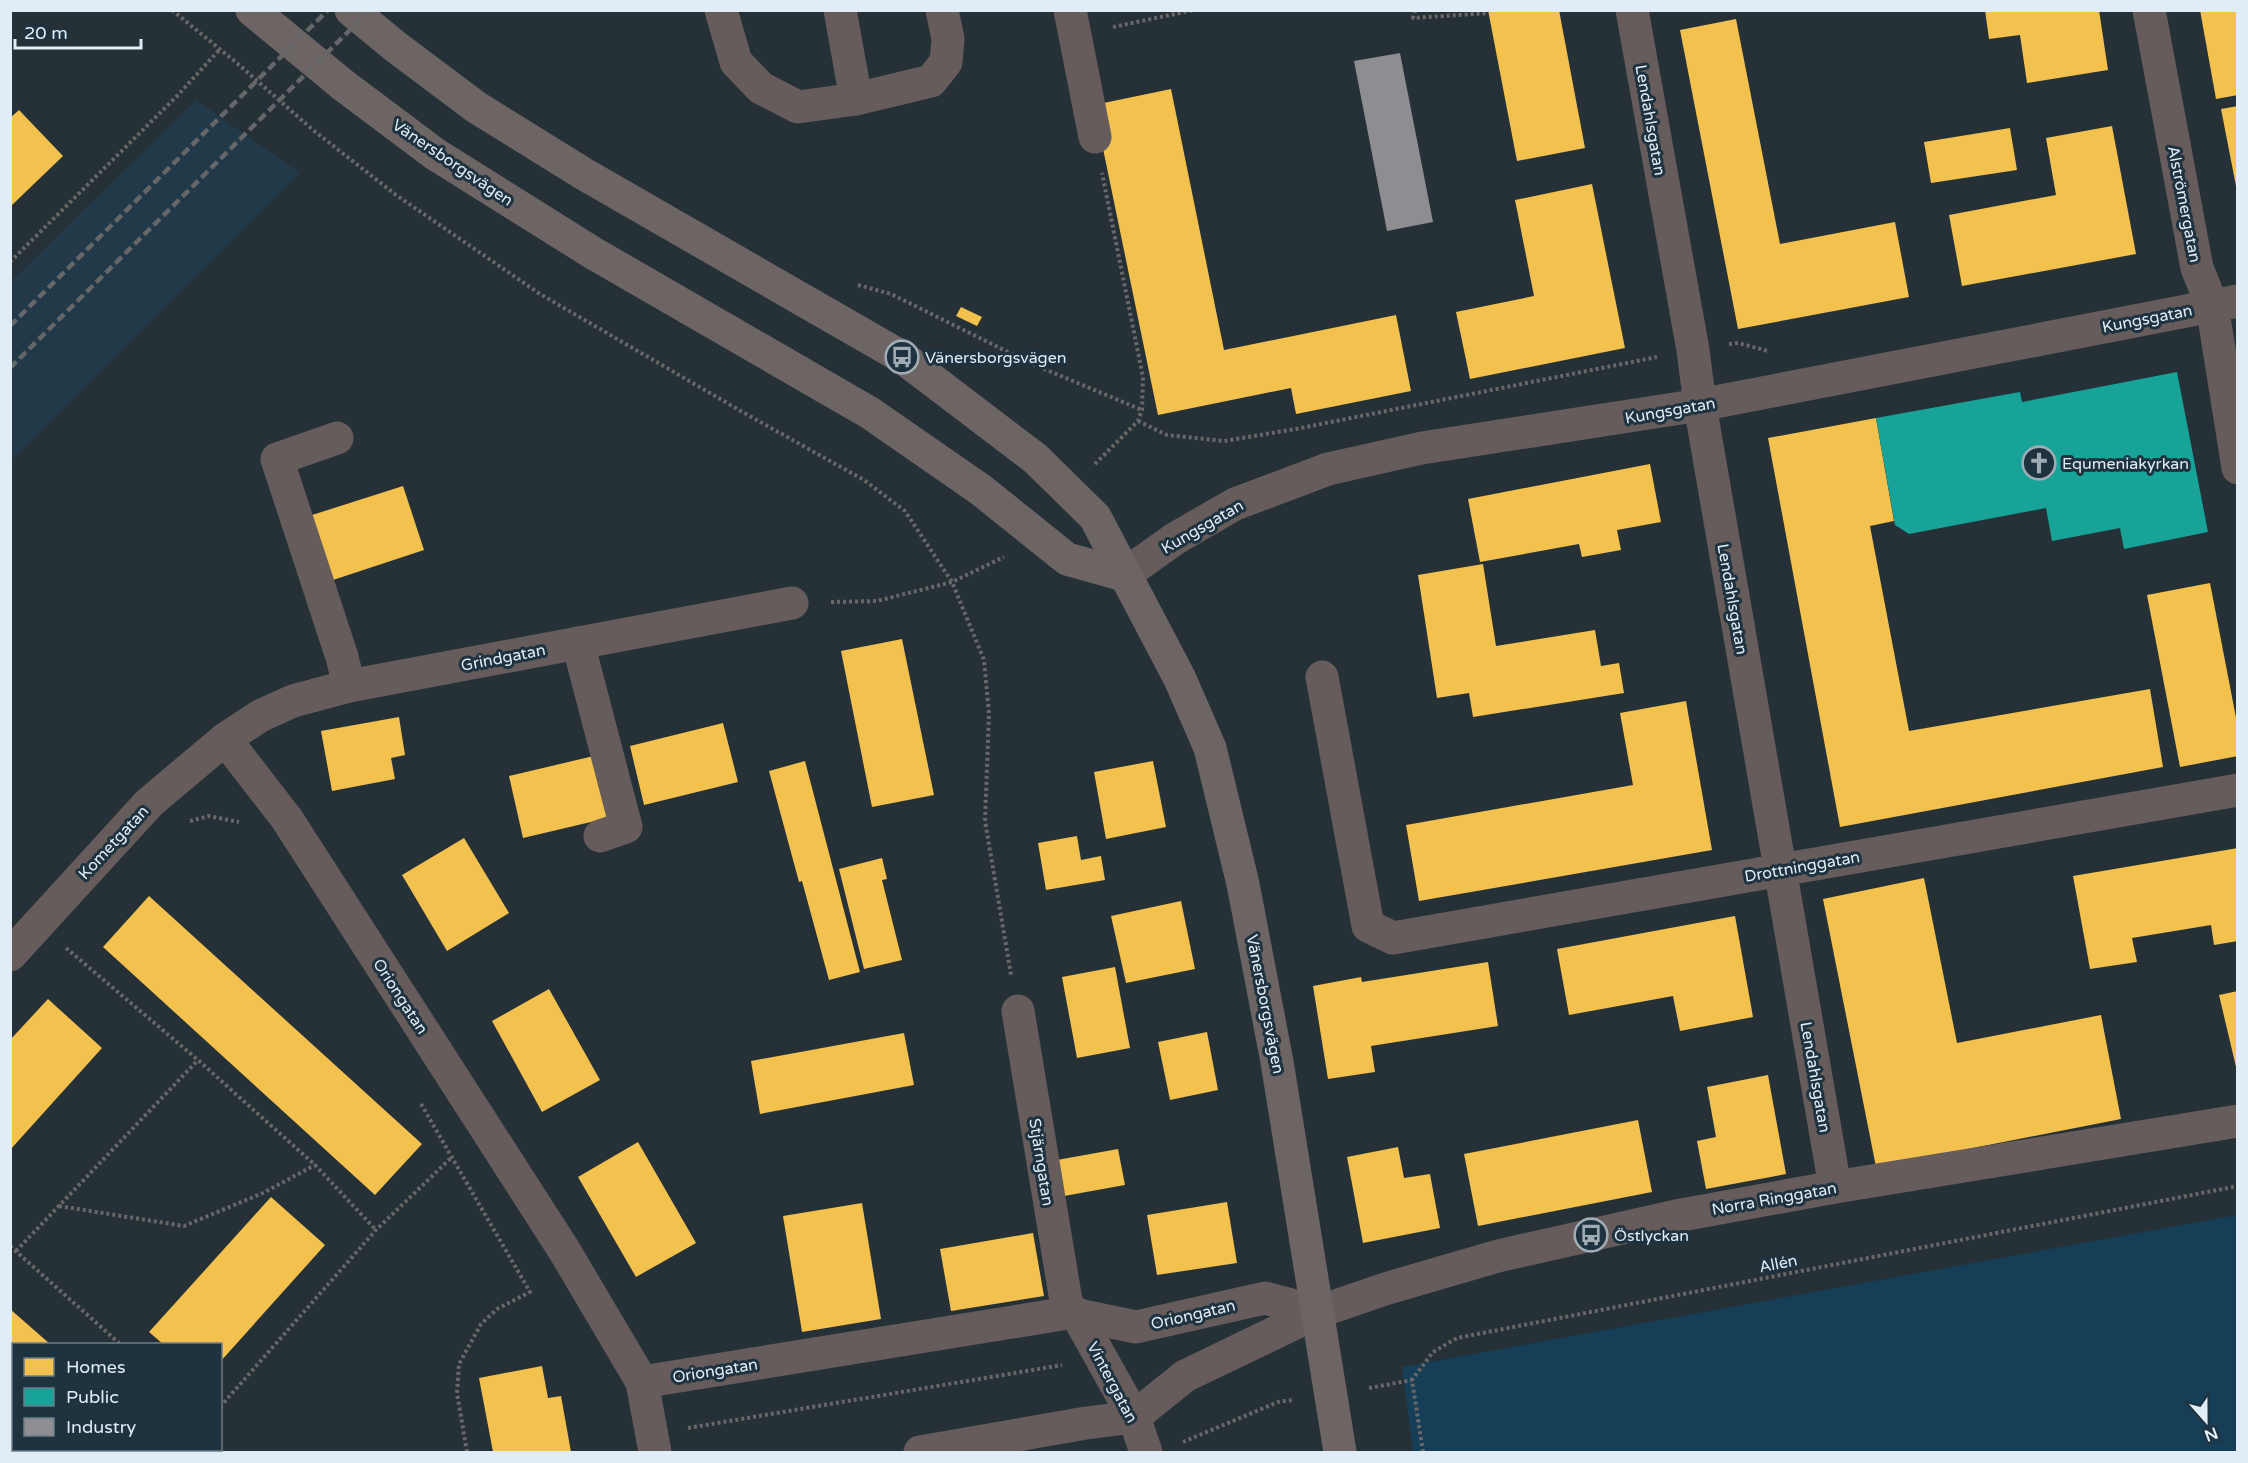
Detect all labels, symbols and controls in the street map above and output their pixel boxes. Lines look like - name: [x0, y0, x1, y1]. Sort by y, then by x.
- scale bar: [15, 12, 141, 50]
- text: 20 m: [24, 22, 68, 44]
- street label: Lendahlsgatan: [1630, 63, 1670, 177]
- street label: Vänersborgsvägen: [388, 115, 517, 211]
- street label: Alströmergatan: [2163, 144, 2205, 264]
- street label: Kungsgatan: [2100, 300, 2194, 338]
- bus stop icon: Vänersborgsvägen: [884, 339, 920, 375]
- place label: Vänersborgsvägen: [925, 348, 1067, 368]
- street label: Kungsgatan: [1623, 393, 1717, 429]
- church icon: Equmeniakyrkan: [2021, 445, 2057, 481]
- place label: Equmeniakyrkan: [2062, 454, 2189, 474]
- street label: Kungsgatan: [1158, 495, 1247, 558]
- street label: Lendahlsgatan: [1712, 542, 1752, 656]
- street label: Grindgatan: [459, 640, 547, 676]
- street label: Kometgatan: [74, 802, 153, 884]
- street label: Drottninggatan: [1743, 847, 1862, 887]
- street label: Vänersborgsvägen: [1242, 933, 1288, 1076]
- street label: Oriongatan: [368, 955, 432, 1038]
- street label: Lendahlsgatan: [1795, 1020, 1835, 1134]
- street label: Stjärngatan: [1024, 1117, 1058, 1207]
- street label: Norra Ringgatan: [1710, 1178, 1838, 1220]
- bus stop icon: Östlyckan: [1573, 1217, 1609, 1253]
- place label: Östlyckan: [1614, 1226, 1689, 1246]
- street label: Allén: [1757, 1250, 1799, 1277]
- street label: Oriongatan: [1149, 1296, 1237, 1334]
- street label: Vintergatan: [1082, 1338, 1142, 1427]
- legend: [12, 1343, 222, 1451]
- street label: Oriongatan: [671, 1354, 759, 1388]
- text: Homes: [66, 1356, 126, 1378]
- text: Public: [66, 1386, 119, 1408]
- north arrow: [2176, 1391, 2236, 1451]
- text: Industry: [66, 1416, 137, 1438]
- text: N: [2201, 1422, 2221, 1446]

